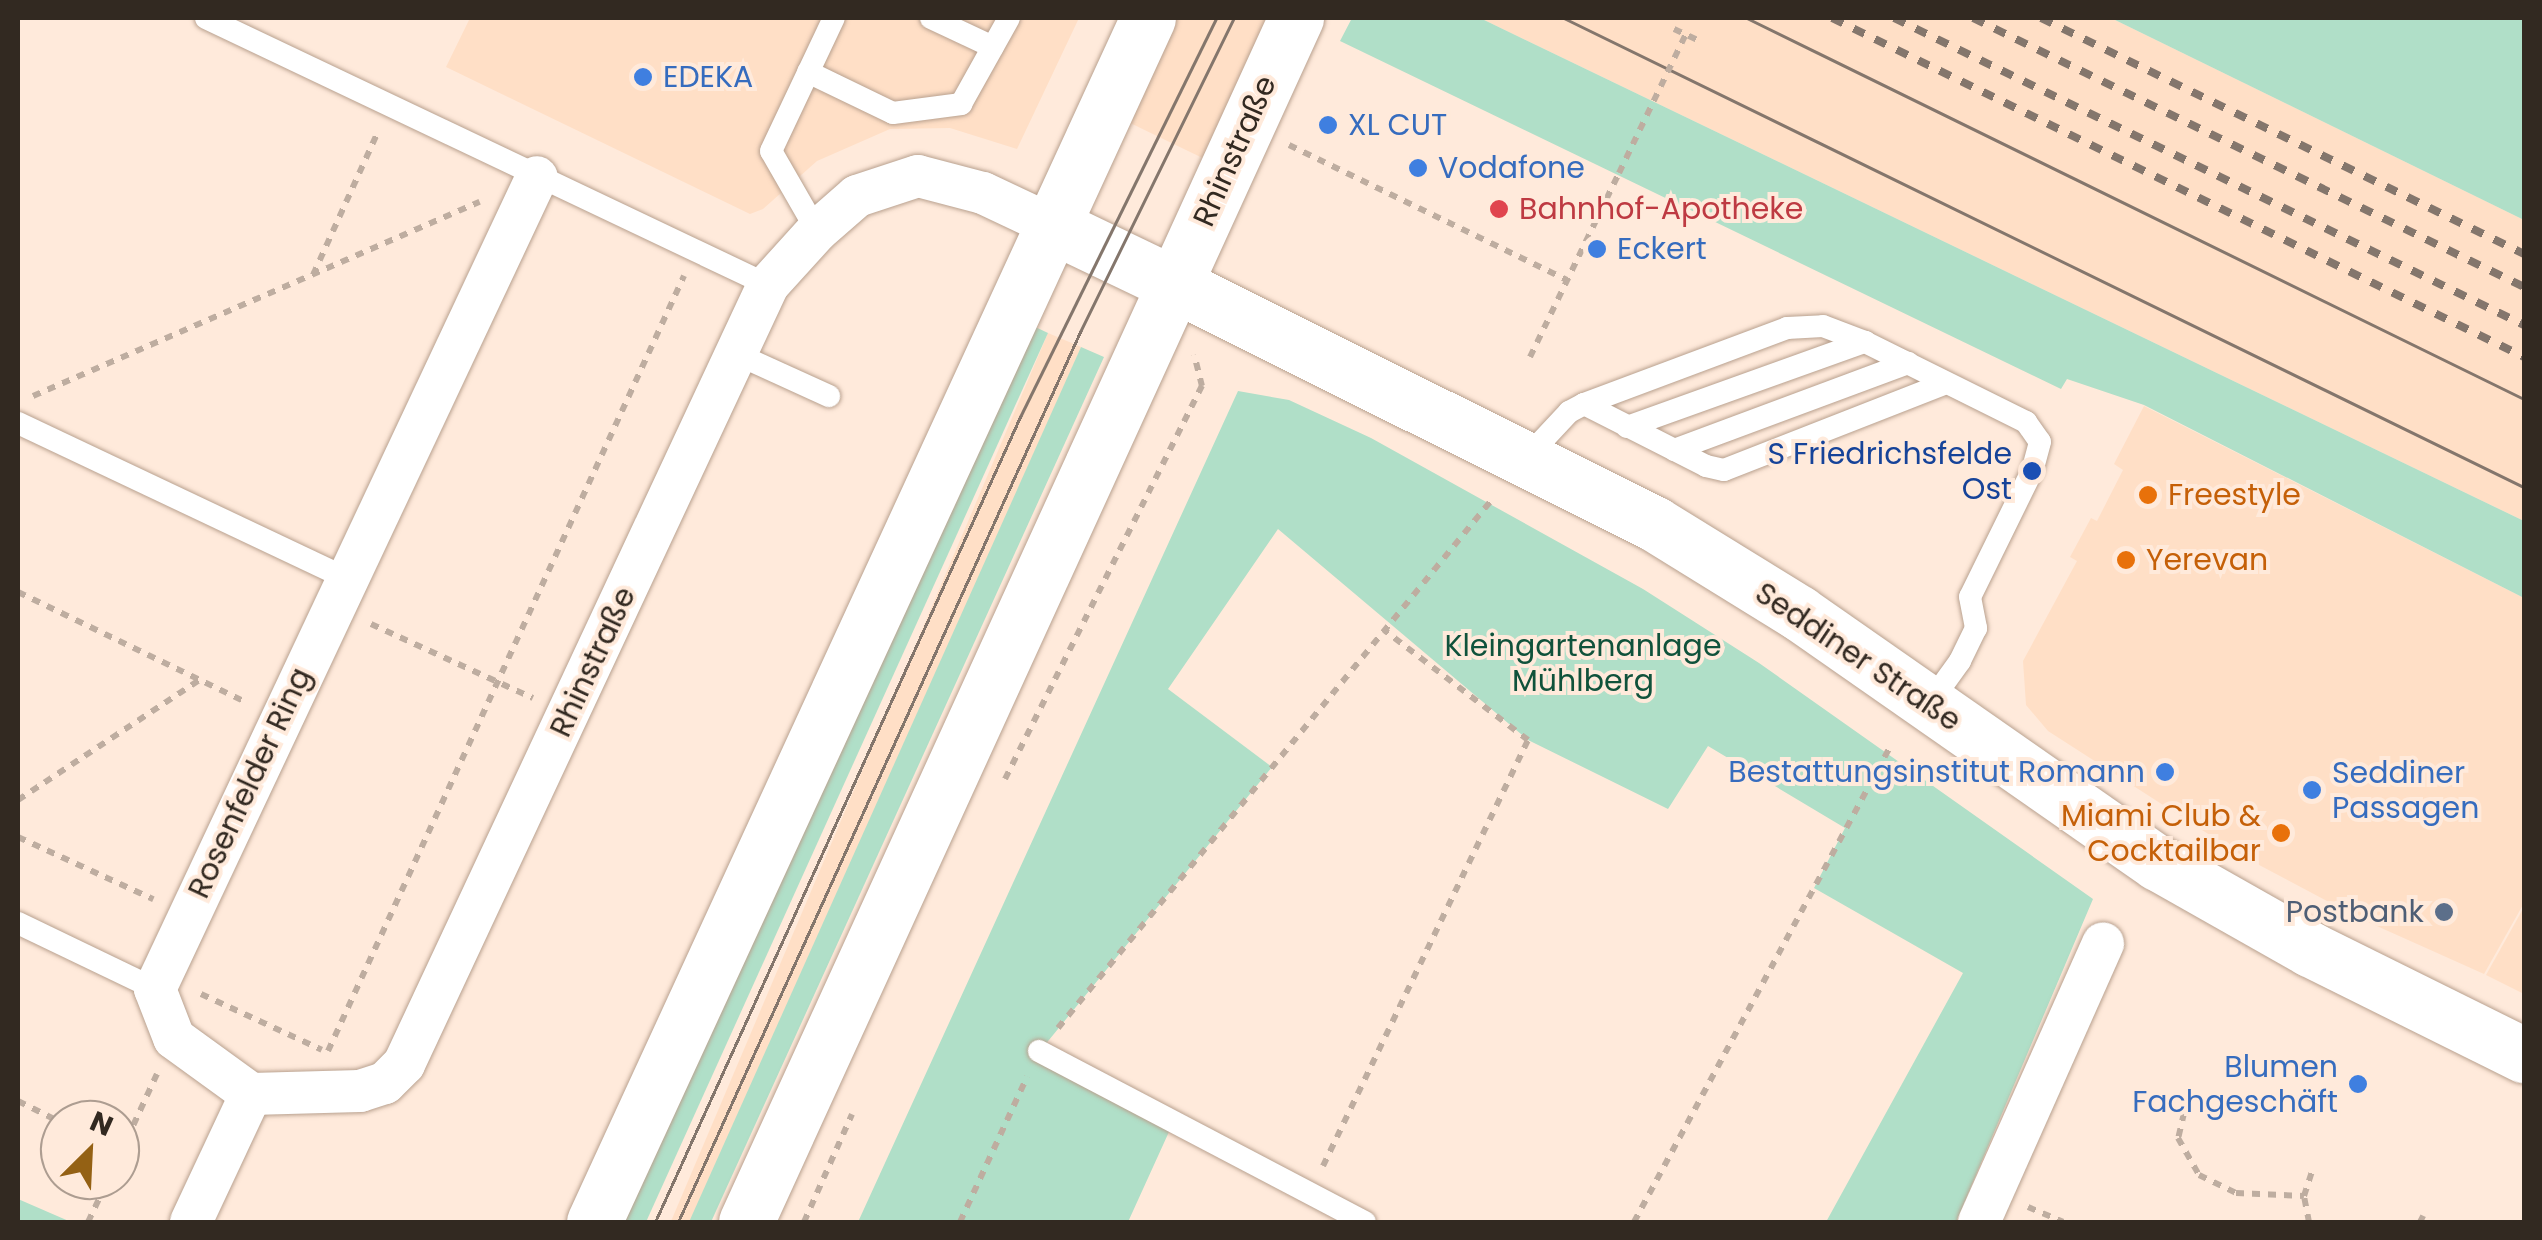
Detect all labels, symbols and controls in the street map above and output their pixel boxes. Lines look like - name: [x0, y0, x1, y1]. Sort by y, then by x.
- place label: EDEKA: [663, 59, 753, 95]
- marker: EDEKA: [632, 66, 654, 88]
- street label: Rhinstraße: [1186, 70, 1284, 232]
- place label: XL CUT: [1348, 107, 1447, 143]
- marker: XL CUT: [1317, 114, 1339, 136]
- place label: Vodafone: [1438, 150, 1585, 186]
- marker: Vodafone: [1407, 157, 1429, 179]
- place label: Bahnhof-Apotheke: [1519, 191, 1803, 227]
- marker: Bahnhof-Apotheke: [1488, 198, 1510, 220]
- place label: Eckert: [1617, 231, 1707, 267]
- marker: Eckert: [1586, 238, 1608, 260]
- place label: S Friedrichsfelde Ost: [1767, 436, 2012, 506]
- marker: S Friedrichsfelde Ost: [2021, 460, 2043, 482]
- place label: Freestyle: [2168, 477, 2301, 513]
- marker: Freestyle: [2137, 484, 2159, 506]
- place label: Yerevan: [2146, 542, 2268, 578]
- marker: Yerevan: [2115, 549, 2137, 571]
- street label: Seddiner Straße: [1748, 575, 1968, 739]
- street label: Rhinstraße: [543, 581, 643, 743]
- park label: Kleingartenanlage Mühlberg: [1444, 628, 1722, 698]
- street label: Rosenfelder Ring: [181, 662, 319, 904]
- place label: Bestattungsinstitut Romann: [1728, 754, 2145, 790]
- place label: Seddiner Passagen: [2332, 755, 2479, 826]
- marker: Bestattungsinstitut Romann: [2154, 761, 2176, 783]
- marker: Seddiner Passagen: [2301, 779, 2323, 801]
- place label: Miami Club & Cocktailbar: [2061, 798, 2261, 868]
- marker: Miami Club & Cocktailbar: [2270, 822, 2292, 844]
- place label: Postbank: [2286, 894, 2424, 930]
- marker: Postbank: [2433, 901, 2455, 923]
- place label: Blumen Fachgeschäft: [2132, 1049, 2338, 1120]
- marker: Blumen Fachgeschäft: [2347, 1073, 2369, 1095]
- north arrow: [40, 1100, 140, 1200]
- text: N: [84, 1102, 119, 1146]

